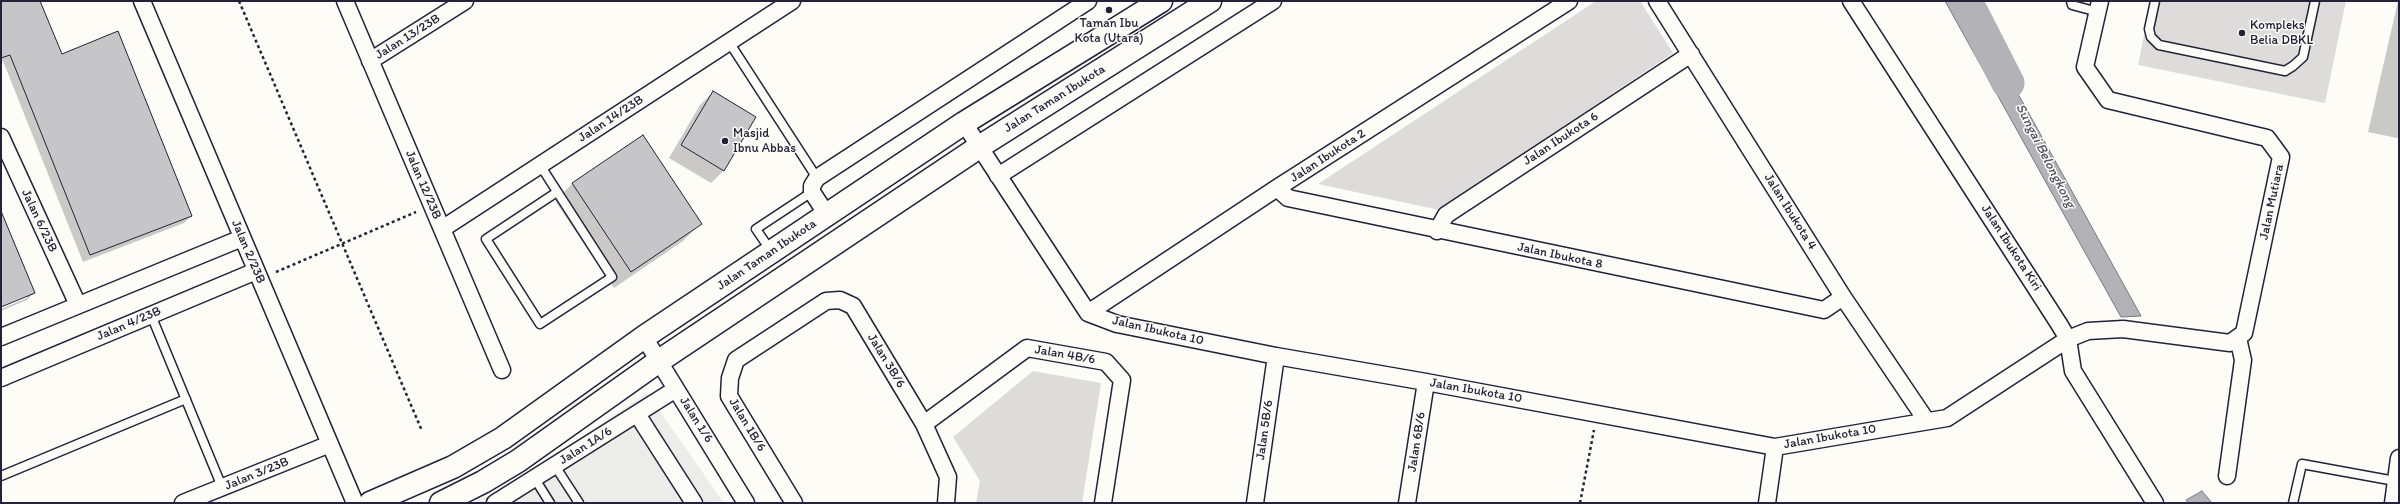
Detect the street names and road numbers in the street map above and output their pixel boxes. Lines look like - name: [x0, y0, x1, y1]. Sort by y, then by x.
- street label: Jalan 13/23B: [373, 11, 443, 63]
- street label: Jalan Taman Ibukota: [1002, 62, 1108, 136]
- street label: Jalan 14/23B: [576, 92, 646, 146]
- street label: Jalan Ibukota 6: [1521, 109, 1601, 169]
- street label: Jalan Ibukota 2: [1288, 126, 1368, 186]
- street label: Jalan 12/23B: [401, 148, 445, 222]
- street label: Jalan Mutiara: [2256, 163, 2288, 241]
- street label: Jalan Ibukota 4: [1760, 171, 1820, 253]
- street label: Jalan 6/23B: [18, 187, 60, 255]
- street label: Jalan Ibukota Kiri: [1977, 202, 2045, 294]
- street label: Jalan Taman Ibukota: [714, 216, 820, 294]
- street label: Jalan 2/23B: [228, 218, 268, 286]
- street label: Jalan Ibukota 8: [1516, 239, 1604, 273]
- street label: Jalan 4/23B: [94, 303, 164, 345]
- street label: Jalan Ibukota 10: [1111, 313, 1205, 349]
- street label: Jalan 3B/6: [864, 331, 908, 391]
- street label: Jalan 4B/6: [1033, 342, 1097, 368]
- street label: Jalan Ibukota 10: [1429, 375, 1523, 407]
- street label: Jalan 1/6: [676, 394, 716, 446]
- street label: Jalan 1B/6: [725, 395, 769, 455]
- street label: Jalan 5B/6: [1253, 399, 1277, 461]
- street label: Jalan 6B/6: [1405, 411, 1429, 473]
- street label: Jalan Ibukota 10: [1783, 421, 1877, 453]
- street label: Jalan 1A/6: [557, 424, 615, 468]
- street label: Jalan 3/23B: [223, 454, 291, 494]

